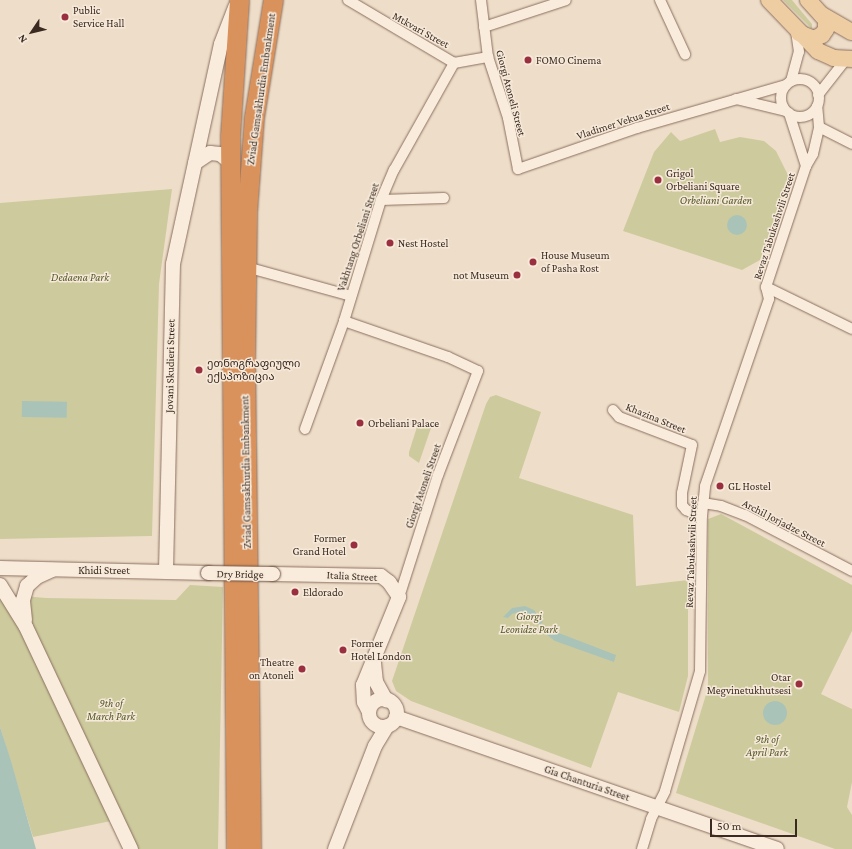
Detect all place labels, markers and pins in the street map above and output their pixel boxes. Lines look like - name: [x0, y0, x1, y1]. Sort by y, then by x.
- place label: Public Service Hall: [73, 4, 124, 30]
- marker: Public Service Hall: [60, 12, 70, 22]
- place label: FOMO Cinema: [536, 53, 601, 67]
- marker: FOMO Cinema: [523, 55, 533, 65]
- place label: Grigol Orbeliani Square: [666, 167, 740, 193]
- marker: Grigol Orbeliani Square: [653, 175, 663, 185]
- place label: Nest Hostel: [398, 236, 448, 250]
- marker: Nest Hostel: [385, 238, 395, 248]
- place label: House Museum of Pasha Rost: [541, 249, 610, 275]
- marker: House Museum of Pasha Rost: [528, 257, 538, 267]
- place label: not Museum: [453, 268, 509, 282]
- marker: not Museum: [512, 270, 522, 280]
- place label: ეთნოგრაფიული ექსპოზიცია: [207, 357, 300, 383]
- marker: ეთნოგრაფიული ექსპოზიცია: [194, 365, 204, 375]
- place label: Orbeliani Palace: [368, 416, 439, 430]
- marker: Orbeliani Palace: [355, 418, 365, 428]
- place label: GL Hostel: [728, 479, 771, 493]
- marker: GL Hostel: [715, 481, 725, 491]
- place label: Former Grand Hotel: [293, 532, 346, 558]
- marker: Former Grand Hotel: [349, 540, 359, 550]
- place label: Eldorado: [303, 585, 343, 599]
- marker: Eldorado: [290, 587, 300, 597]
- place label: Former Hotel London: [351, 637, 411, 663]
- marker: Former Hotel London: [338, 645, 348, 655]
- place label: Theatre on Atoneli: [249, 656, 294, 682]
- marker: Theatre on Atoneli: [297, 664, 307, 674]
- place label: Otar Megvinetukhutsesi: [707, 671, 791, 697]
- marker: Otar Megvinetukhutsesi: [794, 679, 804, 689]

